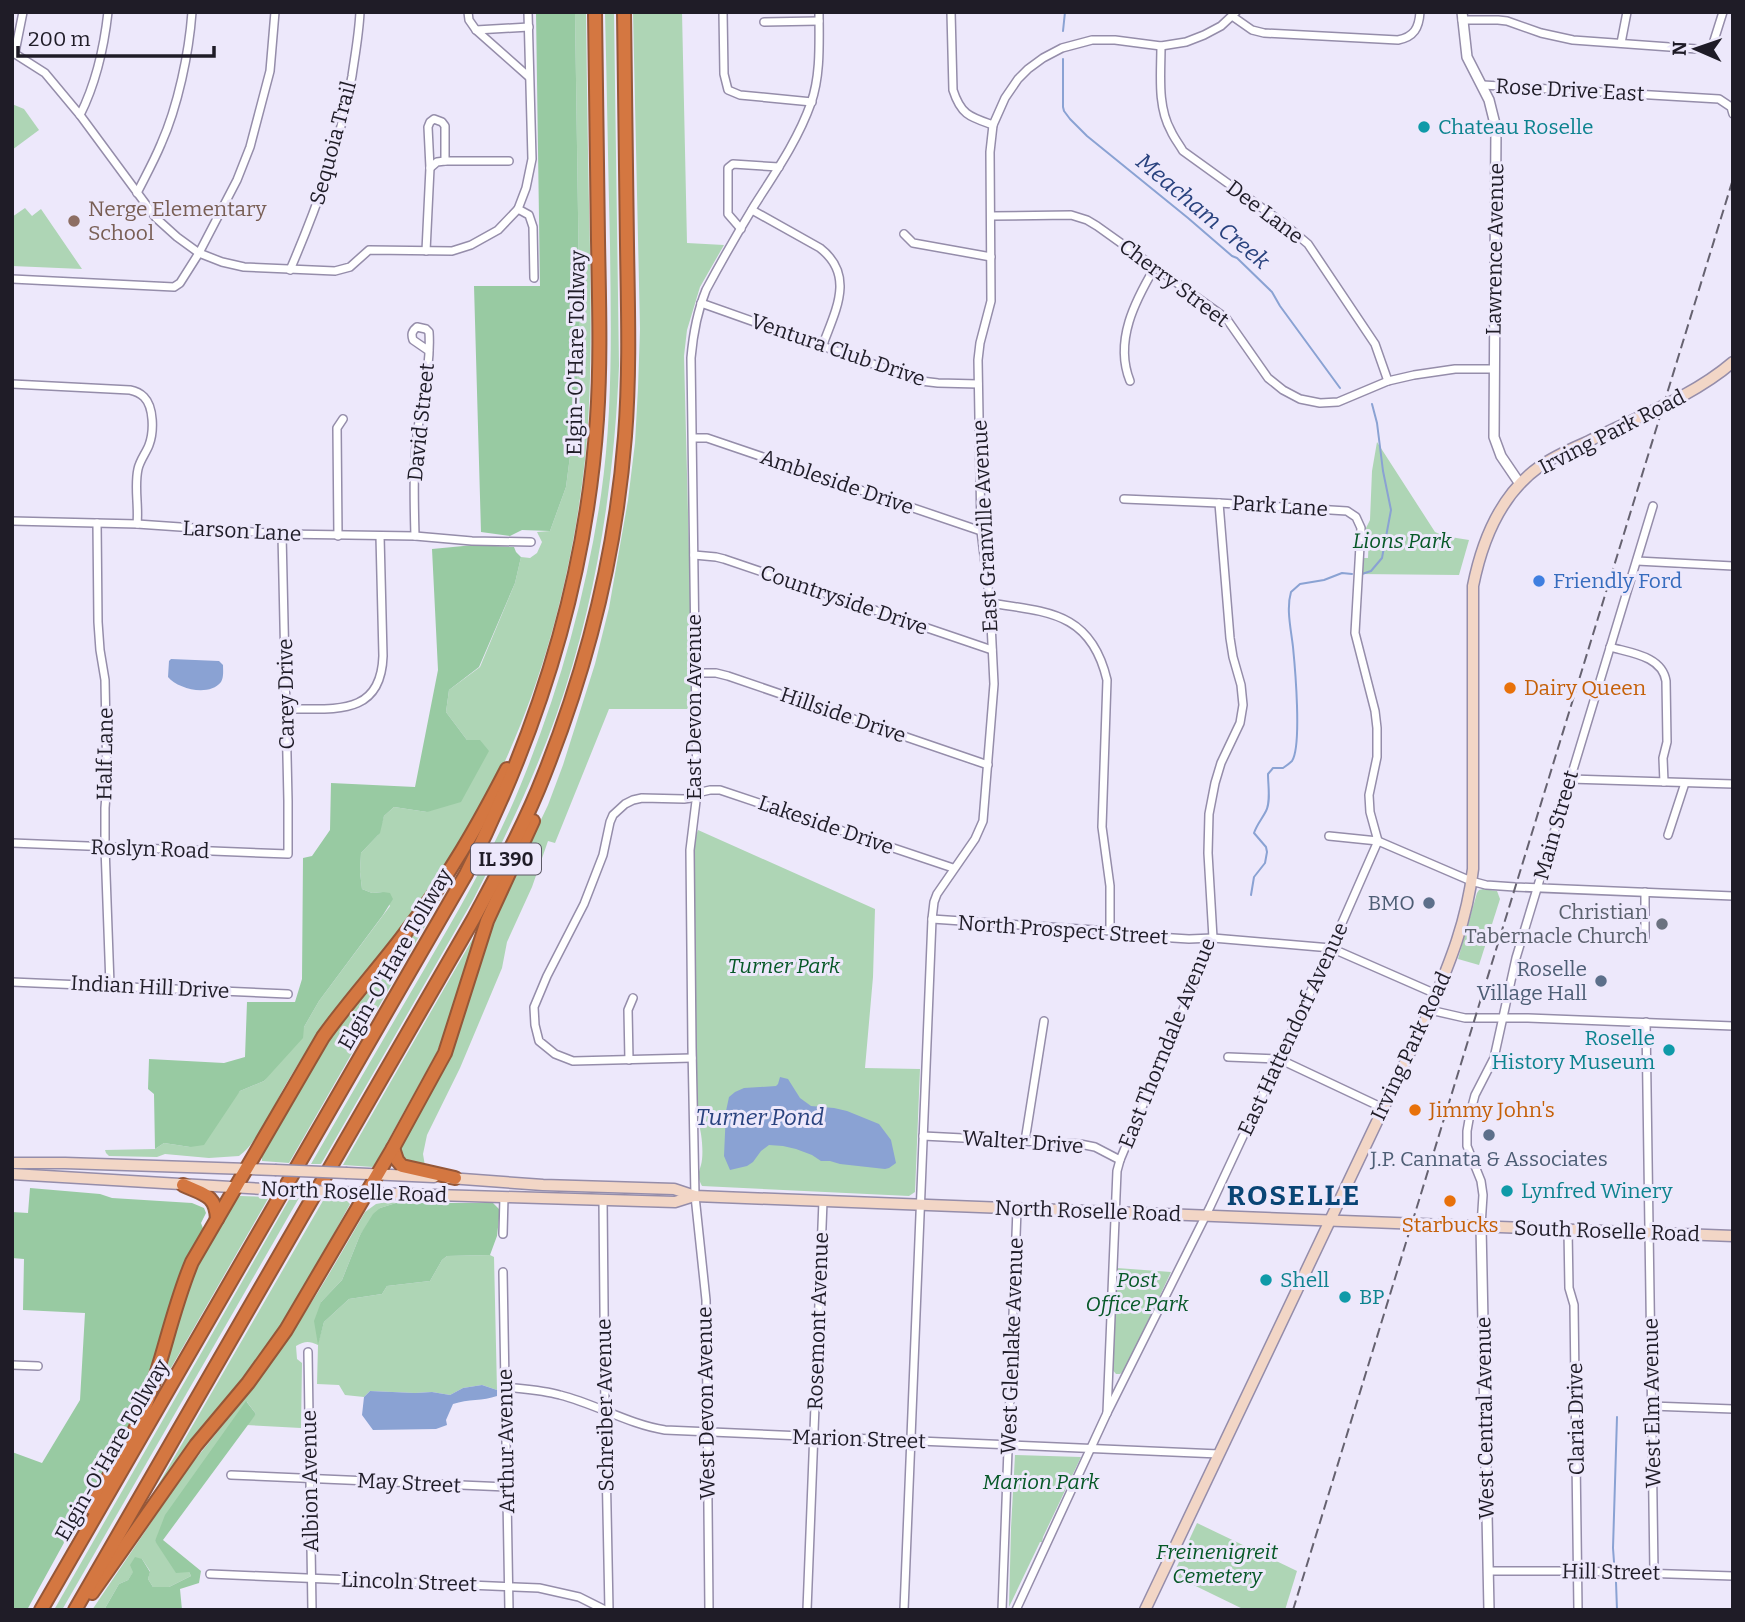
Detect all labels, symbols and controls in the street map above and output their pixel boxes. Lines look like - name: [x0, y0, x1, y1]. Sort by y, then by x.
- scale bar: [18, 14, 214, 58]
- north arrow: [1661, 14, 1731, 84]
- text: 200 m: [28, 26, 91, 52]
- text: N: [1668, 40, 1691, 56]
- street label: Rose Drive East: [1495, 73, 1645, 107]
- street label: Sequoia Trail: [304, 78, 362, 208]
- place label: Chateau Roselle: [1438, 114, 1594, 140]
- marker: Chateau Roselle: [1416, 119, 1432, 135]
- water label: Meacham Creek: [1131, 147, 1276, 275]
- street label: Lawrence Avenue: [1480, 163, 1510, 335]
- street label: Dee Lane: [1221, 175, 1309, 249]
- place label: Nerge Elementary School: [88, 196, 268, 246]
- marker: Nerge Elementary School: [66, 213, 82, 229]
- street label: Cherry Street: [1114, 233, 1234, 333]
- street label: Elgin-O'Hare Tollway: [561, 249, 591, 456]
- street label: Ventura Club Drive: [747, 308, 929, 392]
- street label: David Street: [402, 361, 440, 482]
- street label: Irving Park Road: [1534, 384, 1690, 480]
- street label: East Granville Avenue: [966, 419, 1004, 633]
- street label: Ambleside Drive: [757, 444, 917, 520]
- street label: Park Lane: [1231, 490, 1329, 522]
- street label: Larson Lane: [182, 515, 302, 547]
- park label: Lions Park: [1352, 528, 1452, 554]
- street label: Countryside Drive: [757, 559, 931, 641]
- place label: Friendly Ford: [1553, 568, 1682, 594]
- marker: Friendly Ford: [1531, 573, 1547, 589]
- street label: East Devon Avenue: [681, 614, 707, 800]
- street label: Carey Drive: [272, 638, 300, 750]
- place label: Dairy Queen: [1524, 675, 1646, 701]
- marker: Dairy Queen: [1502, 680, 1518, 696]
- street label: Hillside Drive: [777, 681, 909, 749]
- street label: Half Lane: [91, 707, 119, 801]
- street label: Main Street: [1528, 767, 1584, 883]
- street label: Lakeside Drive: [755, 790, 897, 860]
- street label: Roslyn Road: [90, 834, 210, 864]
- road number: IL 390: [471, 844, 541, 874]
- street label: Elgin-O'Hare Tollway: [332, 863, 458, 1054]
- place label: BMO: [1368, 890, 1415, 916]
- marker: BMO: [1421, 895, 1437, 911]
- place label: Christian Tabernacle Church: [1465, 899, 1648, 949]
- street label: North Prospect Street: [957, 910, 1170, 950]
- marker: Christian Tabernacle Church: [1654, 916, 1670, 932]
- street label: East Hattendorf Avenue: [1232, 918, 1354, 1140]
- street label: East Thorndale Avenue: [1113, 934, 1221, 1152]
- park label: Turner Park: [728, 953, 841, 979]
- place label: Roselle Village Hall: [1477, 956, 1587, 1006]
- street label: Irving Park Road: [1365, 968, 1457, 1124]
- street label: Indian Hill Drive: [70, 970, 230, 1004]
- marker: Roselle Village Hall: [1593, 973, 1609, 989]
- place label: Roselle History Museum: [1491, 1025, 1655, 1075]
- marker: Roselle History Museum: [1661, 1042, 1677, 1058]
- place label: Jimmy John's: [1428, 1097, 1555, 1123]
- marker: Jimmy John's: [1407, 1102, 1423, 1118]
- water label: Turner Pond: [696, 1103, 824, 1131]
- street label: Walter Drive: [962, 1125, 1084, 1159]
- marker: J.P. Cannata & Associates: [1481, 1127, 1497, 1143]
- place label: J.P. Cannata & Associates: [1369, 1146, 1608, 1172]
- street label: North Roselle Road: [260, 1176, 448, 1208]
- place label: Lynfred Winery: [1521, 1178, 1674, 1204]
- district label: ROSELLE: [1227, 1179, 1361, 1212]
- marker: Lynfred Winery: [1499, 1183, 1515, 1199]
- marker: Starbucks: [1442, 1193, 1458, 1209]
- street label: North Roselle Road: [994, 1195, 1182, 1227]
- place label: Starbucks: [1402, 1212, 1498, 1238]
- street label: South Roselle Road: [1514, 1215, 1700, 1247]
- street label: Rosemont Avenue: [802, 1232, 834, 1410]
- street label: West Glenlake Avenue: [995, 1237, 1029, 1455]
- park label: Post Office Park: [1085, 1267, 1189, 1317]
- place label: Shell: [1280, 1267, 1329, 1293]
- marker: Shell: [1258, 1272, 1274, 1288]
- place label: BP: [1359, 1284, 1384, 1310]
- marker: BP: [1337, 1289, 1353, 1305]
- street label: West Devon Avenue: [691, 1306, 721, 1500]
- street label: West Central Avenue: [1470, 1316, 1500, 1520]
- street label: Schreiber Avenue: [590, 1318, 620, 1492]
- street label: West Elm Avenue: [1638, 1318, 1666, 1488]
- street label: Elgin-O'Hare Tollway: [49, 1354, 175, 1545]
- street label: Claria Drive: [1562, 1362, 1590, 1476]
- street label: Arthur Avenue: [492, 1369, 520, 1513]
- street label: Albion Avenue: [296, 1410, 324, 1552]
- street label: Marion Street: [792, 1424, 927, 1454]
- street label: May Street: [356, 1467, 462, 1499]
- park label: Marion Park: [983, 1469, 1100, 1495]
- park label: Freinenigreit Cemetery: [1156, 1539, 1279, 1589]
- street label: Hill Street: [1561, 1558, 1661, 1586]
- street label: Lincoln Street: [341, 1567, 478, 1597]

